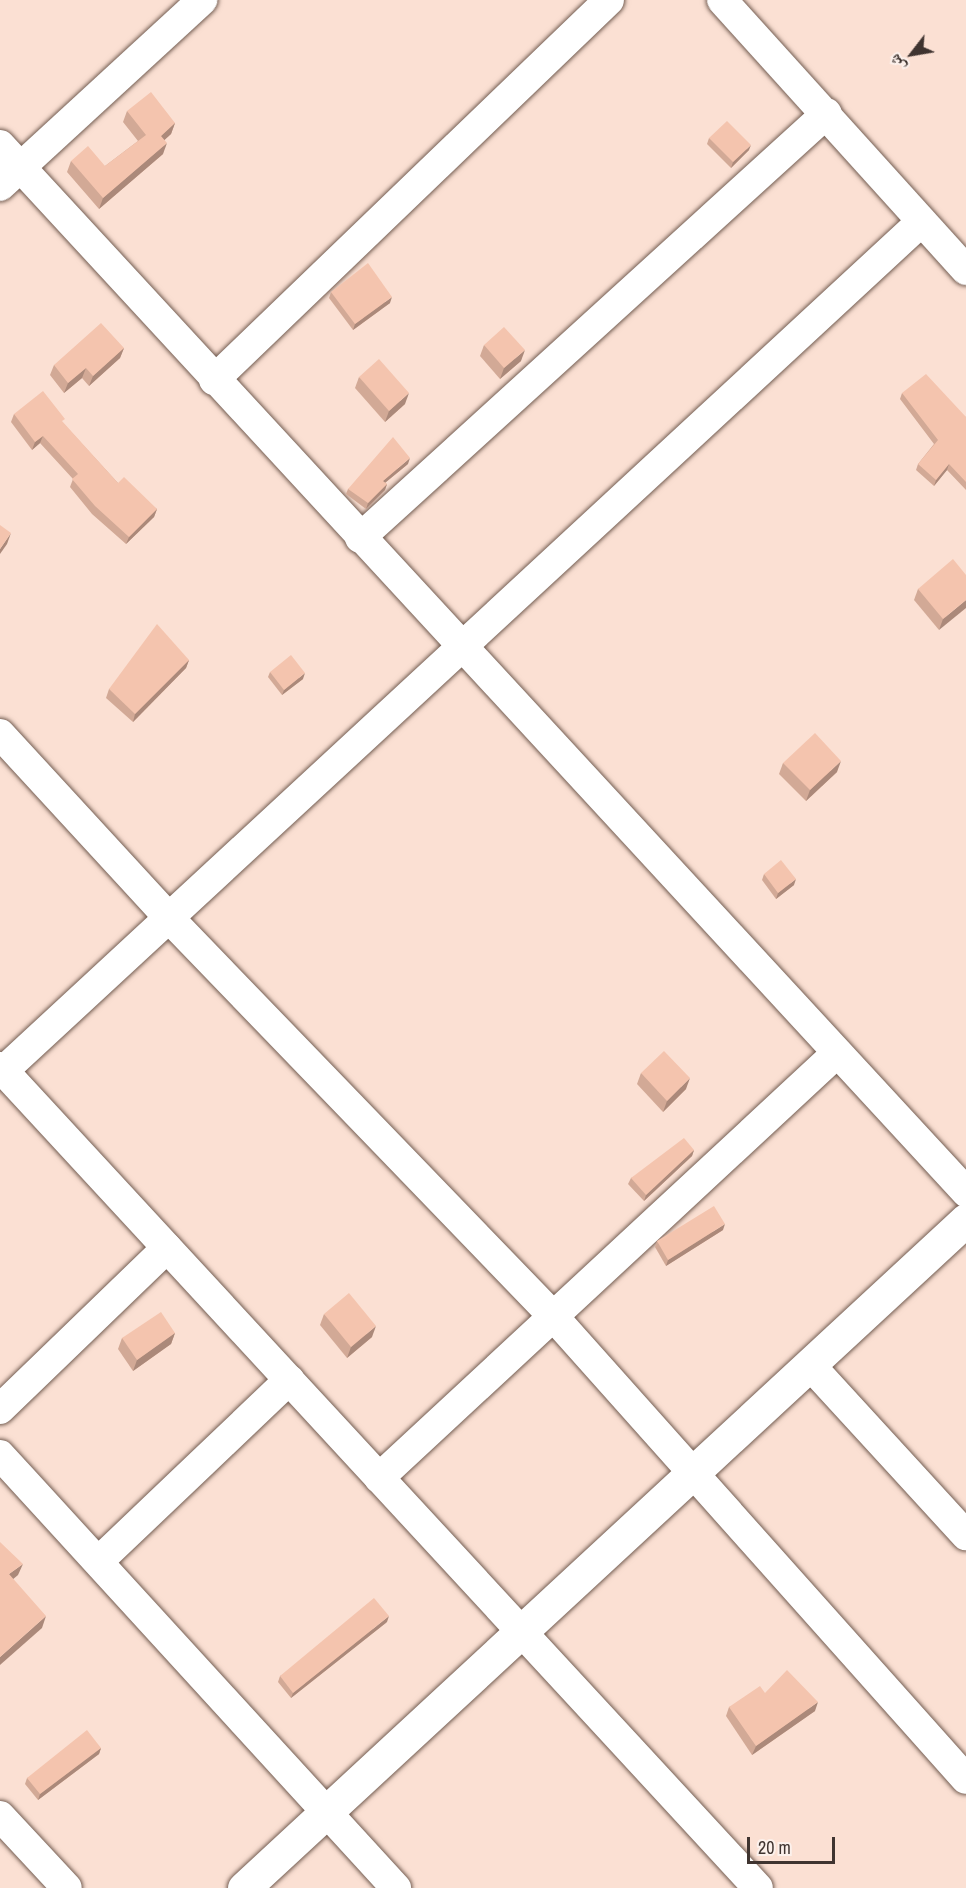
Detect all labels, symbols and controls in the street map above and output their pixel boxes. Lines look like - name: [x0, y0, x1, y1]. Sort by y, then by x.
- north arrow: [882, 24, 942, 84]
- text: ش: [883, 50, 910, 76]
- scale bar: [750, 1825, 838, 1863]
- text: 20 m: [758, 1835, 791, 1860]

